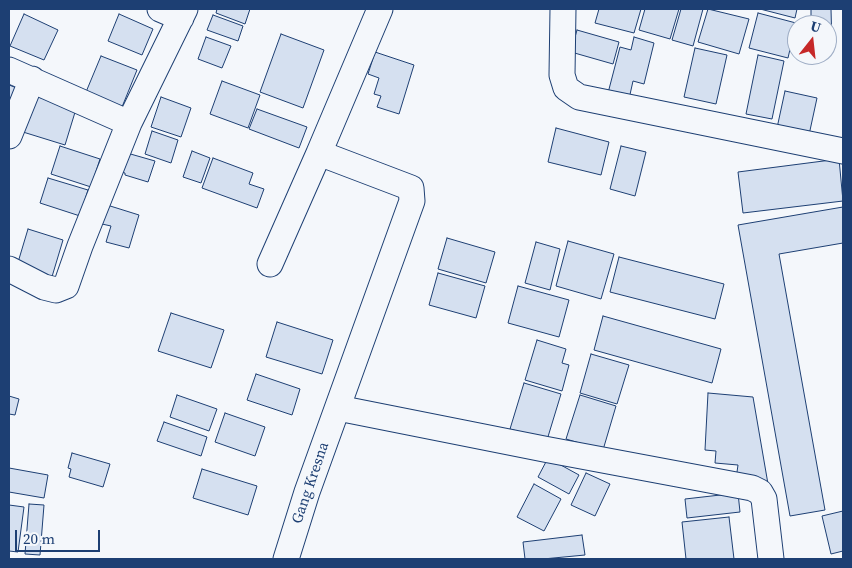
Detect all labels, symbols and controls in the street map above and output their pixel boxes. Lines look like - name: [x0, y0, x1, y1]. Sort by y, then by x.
- north arrow: [787, 15, 837, 65]
- text: U: [808, 16, 824, 38]
- street label: Gang Kresna: [289, 440, 333, 526]
- scale bar: [18, 520, 102, 552]
- text: 20 m: [23, 528, 55, 549]

